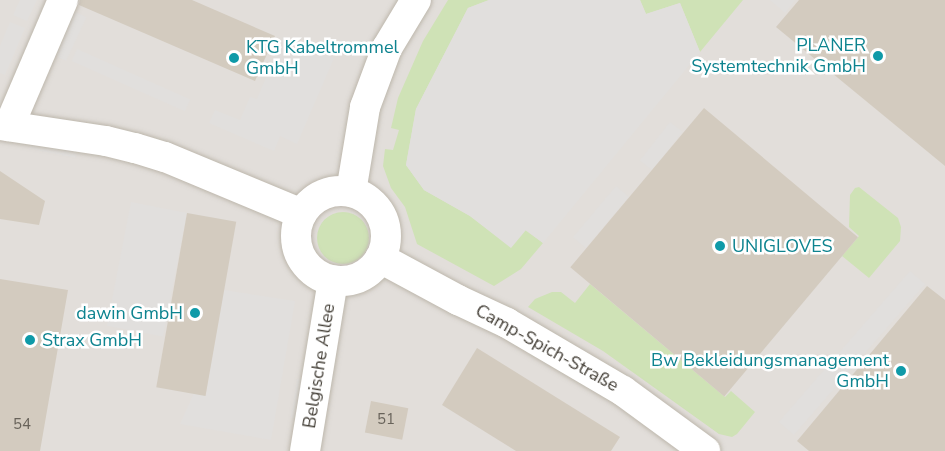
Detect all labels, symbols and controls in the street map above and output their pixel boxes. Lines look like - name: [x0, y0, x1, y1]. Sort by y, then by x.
- place label: PLANER Systemtechnik GmbH: [691, 35, 866, 78]
- place label: KTG Kabeltrommel GmbH: [246, 37, 399, 80]
- marker: PLANER Systemtechnik GmbH: [871, 49, 885, 63]
- marker: KTG Kabeltrommel GmbH: [227, 51, 241, 65]
- place label: UNIGLOVES: [732, 235, 833, 257]
- marker: UNIGLOVES: [713, 239, 727, 253]
- street label: Camp-Spich-Straße: [472, 300, 622, 396]
- place label: dawin GmbH: [76, 302, 183, 324]
- street label: Belgische Allee: [298, 302, 340, 430]
- marker: dawin GmbH: [188, 306, 202, 320]
- place label: Strax GmbH: [42, 329, 142, 351]
- marker: Strax GmbH: [23, 333, 37, 347]
- place label: Bw Bekleidungsmanagement GmbH: [651, 350, 889, 392]
- marker: Bw Bekleidungsmanagement GmbH: [894, 364, 908, 378]
- house number: 51: [377, 411, 395, 429]
- house number: 54: [13, 416, 31, 434]

